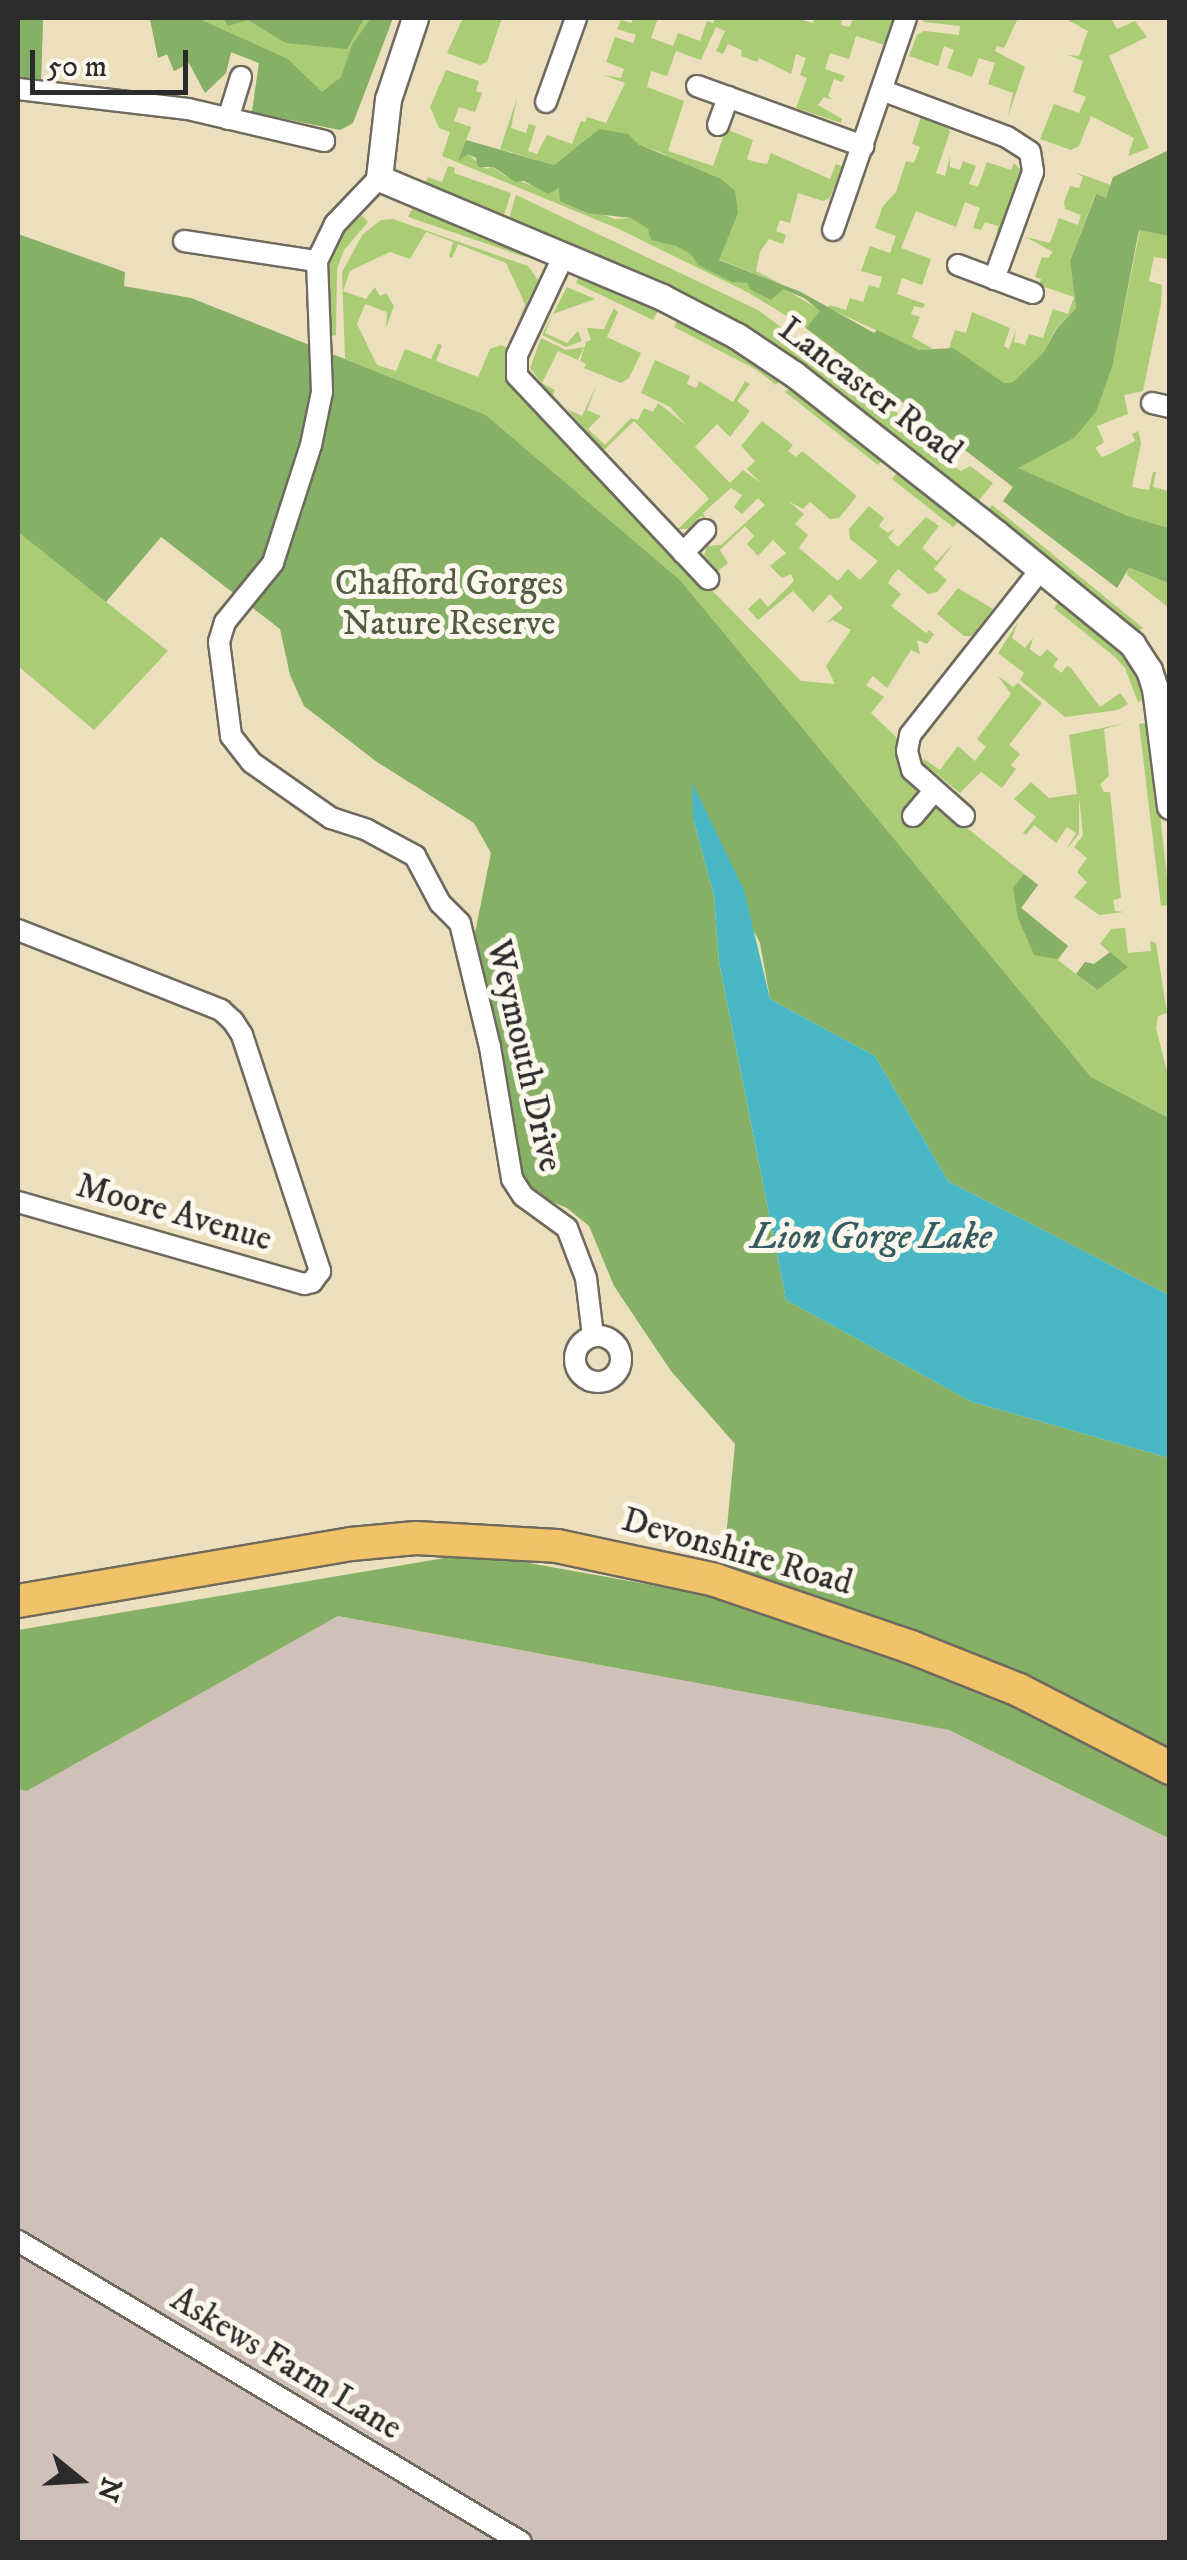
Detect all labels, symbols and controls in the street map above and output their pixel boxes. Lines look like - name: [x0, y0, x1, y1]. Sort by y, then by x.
- scale bar: [35, 30, 192, 92]
- text: 50 m: [47, 49, 107, 86]
- street label: Lancaster Road: [770, 308, 970, 474]
- park label: Chafford Gorges Nature Reserve: [335, 563, 563, 645]
- street label: Weymouth Drive: [477, 936, 571, 1176]
- street label: Moore Avenue: [71, 1165, 277, 1261]
- water label: Lion Gorge Lake: [750, 1215, 992, 1261]
- street label: Devonshire Road: [617, 1499, 857, 1605]
- street label: Askews Farm Lane: [163, 2279, 409, 2449]
- north arrow: [30, 2430, 130, 2530]
- text: N: [89, 2473, 129, 2506]

